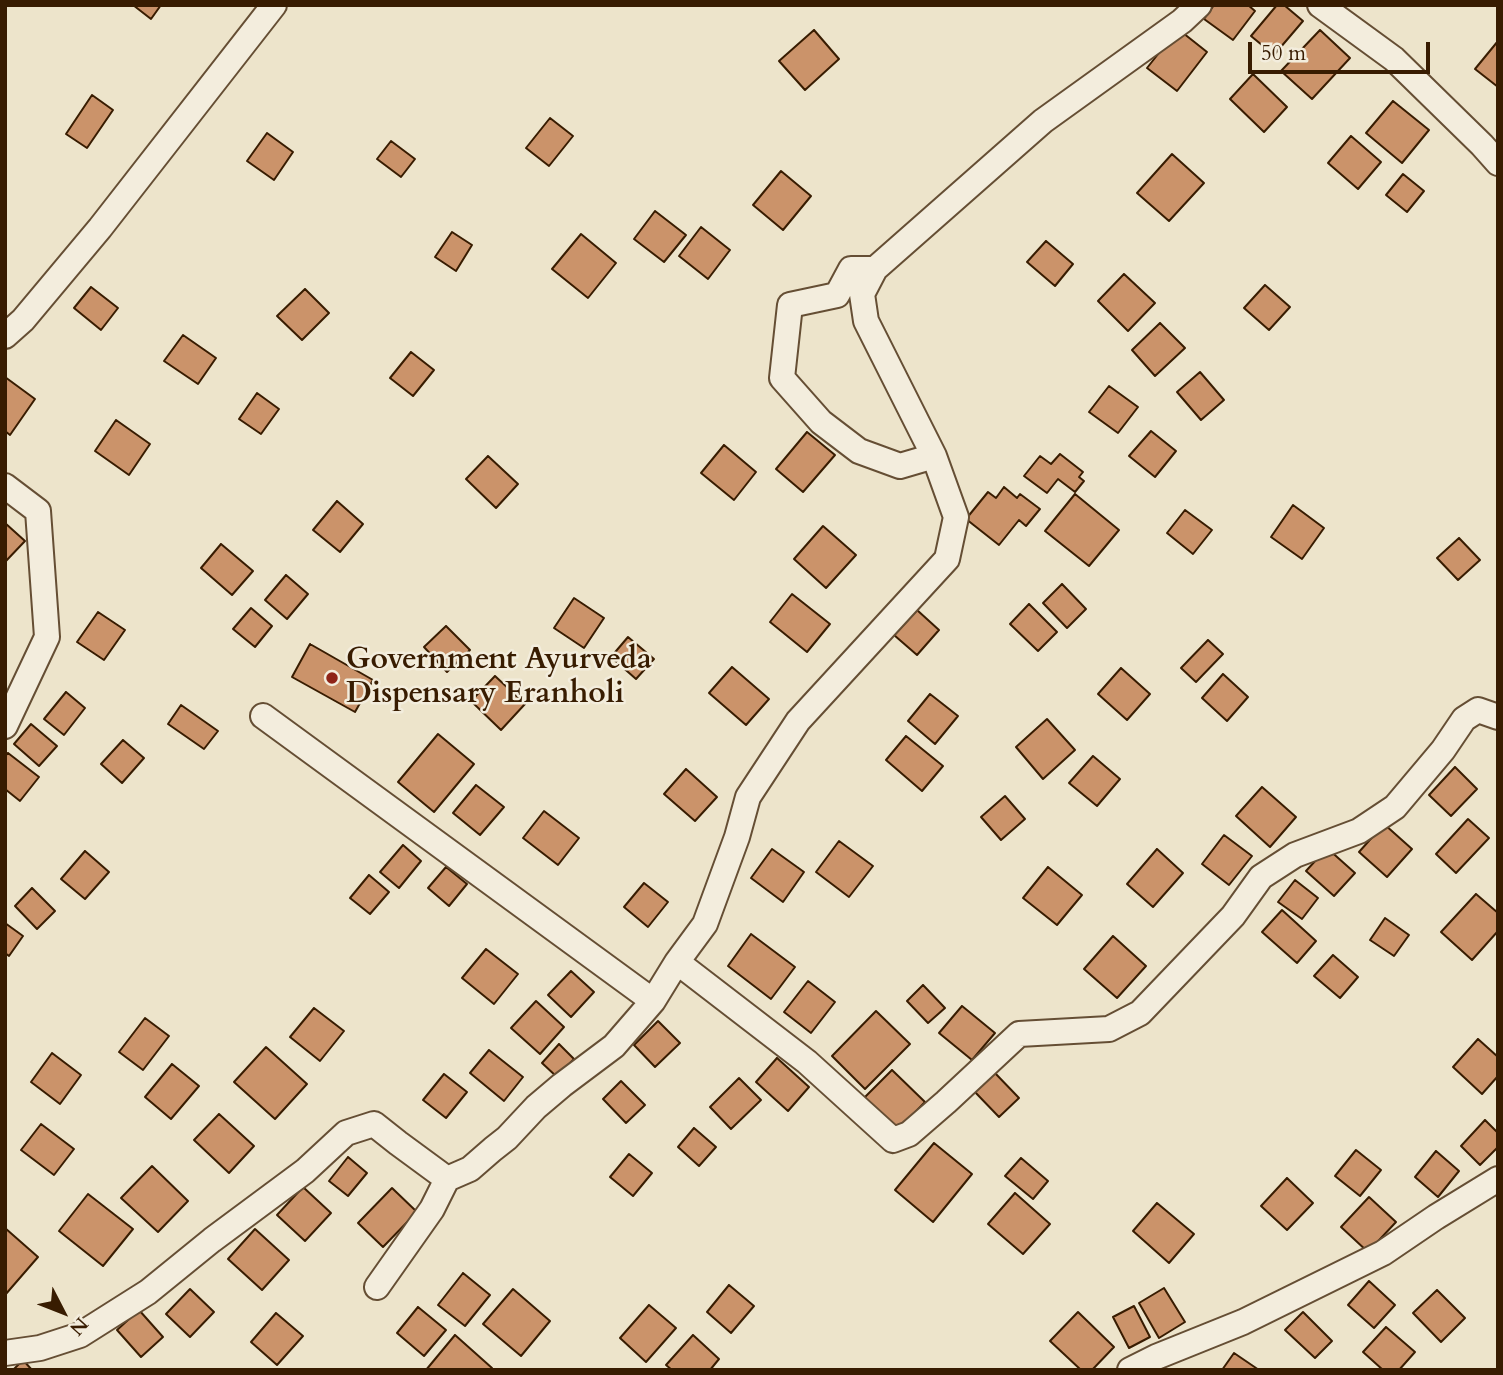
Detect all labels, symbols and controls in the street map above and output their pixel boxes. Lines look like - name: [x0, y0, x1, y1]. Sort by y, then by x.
- scale bar: [1251, 28, 1433, 72]
- text: 50 m: [1261, 39, 1306, 68]
- place label: Government Ayurveda Dispensary Eranholi: [346, 643, 652, 714]
- marker: Government Ayurveda Dispensary Eranholi: [324, 670, 340, 686]
- north arrow: [28, 1277, 98, 1347]
- text: N: [63, 1311, 94, 1341]

